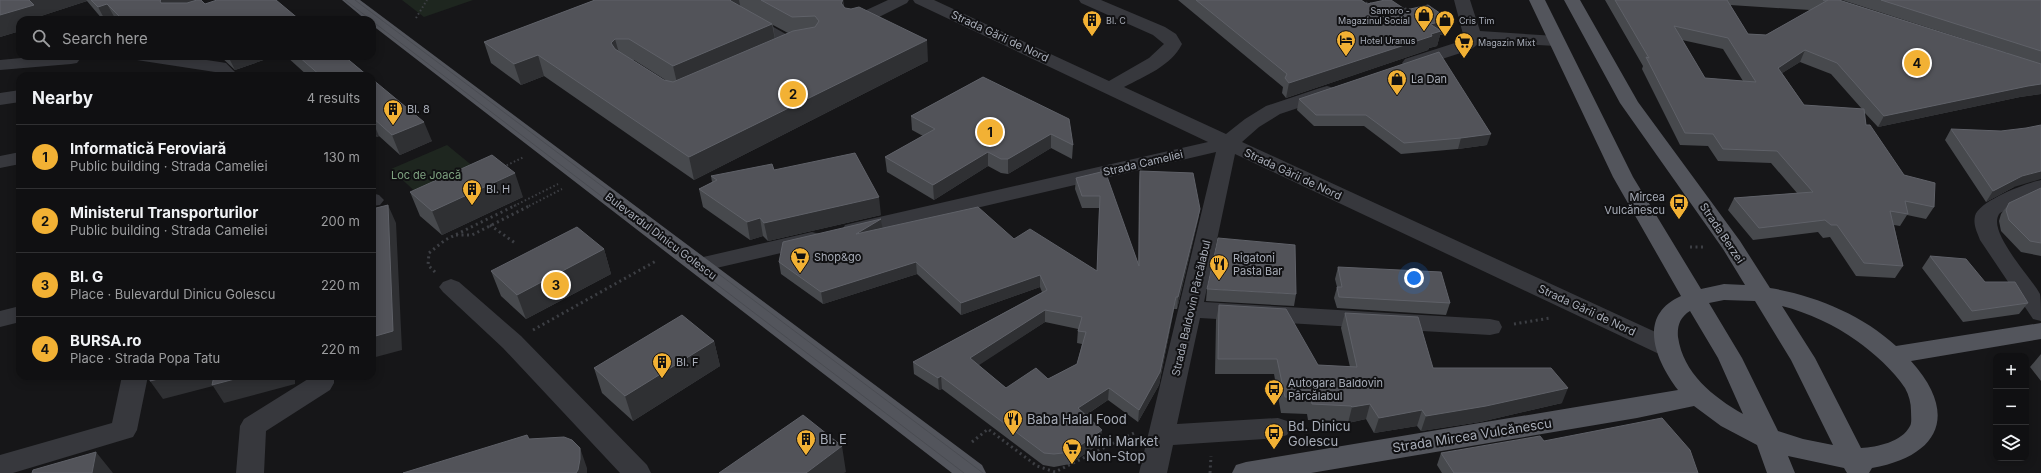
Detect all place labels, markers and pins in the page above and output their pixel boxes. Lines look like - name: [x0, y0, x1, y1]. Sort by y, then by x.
- shop icon: Samoro - Magazinul Social: [1413, 4, 1435, 32]
- place label: Samoro - Magazinul Social: [1338, 5, 1410, 26]
- building icon: Bl. C: [1081, 9, 1103, 37]
- shop icon: Cris Tim: [1434, 9, 1456, 37]
- place label: Bl. C: [1106, 15, 1126, 26]
- place label: Cris Tim: [1459, 15, 1495, 26]
- hotel icon: Hotel Uranus: [1335, 29, 1357, 57]
- supermarket icon: Magazin Mixt: [1453, 31, 1475, 59]
- place label: Hotel Uranus: [1360, 35, 1416, 46]
- place label: Magazin Mixt: [1478, 37, 1535, 48]
- pin: 4: [1904, 48, 1930, 78]
- shop icon: La Dan: [1386, 68, 1408, 96]
- place label: La Dan: [1411, 72, 1447, 86]
- pin: 2: [780, 79, 806, 109]
- building icon: Bl. 8: [382, 98, 404, 126]
- place label: Bl. 8: [407, 102, 430, 116]
- pin: 1: [977, 117, 1003, 147]
- building icon: Bl. H: [461, 178, 483, 206]
- place label: Bl. H: [486, 182, 510, 196]
- place label: Mircea Vulcănescu: [1604, 190, 1665, 217]
- bus stop icon: Mircea Vulcănescu: [1668, 192, 1690, 220]
- supermarket icon: Shop&go: [789, 246, 811, 274]
- place label: Shop&go: [814, 250, 862, 264]
- place label: Rigatoni Pasta Bar: [1233, 251, 1282, 278]
- restaurant icon: Rigatoni Pasta Bar: [1208, 253, 1230, 281]
- pin: 3: [543, 270, 569, 300]
- building icon: Bl. F: [651, 351, 673, 379]
- place label: Bl. F: [676, 355, 699, 369]
- place label: Autogara Baldovin Pârcălabul: [1288, 376, 1383, 403]
- bus stop icon: Autogara Baldovin Pârcălabul: [1263, 378, 1285, 406]
- restaurant icon: Baba Halal Food: [1002, 408, 1024, 436]
- place label: Baba Halal Food: [1027, 411, 1127, 427]
- place label: Bd. Dinicu Golescu: [1288, 418, 1350, 449]
- bus stop icon: Bd. Dinicu Golescu: [1263, 422, 1285, 450]
- building icon: Bl. E: [795, 428, 817, 456]
- place label: Bl. E: [820, 431, 847, 447]
- place label: Mini Market Non-Stop: [1086, 433, 1158, 464]
- supermarket icon: Mini Market Non-Stop: [1061, 437, 1083, 465]

